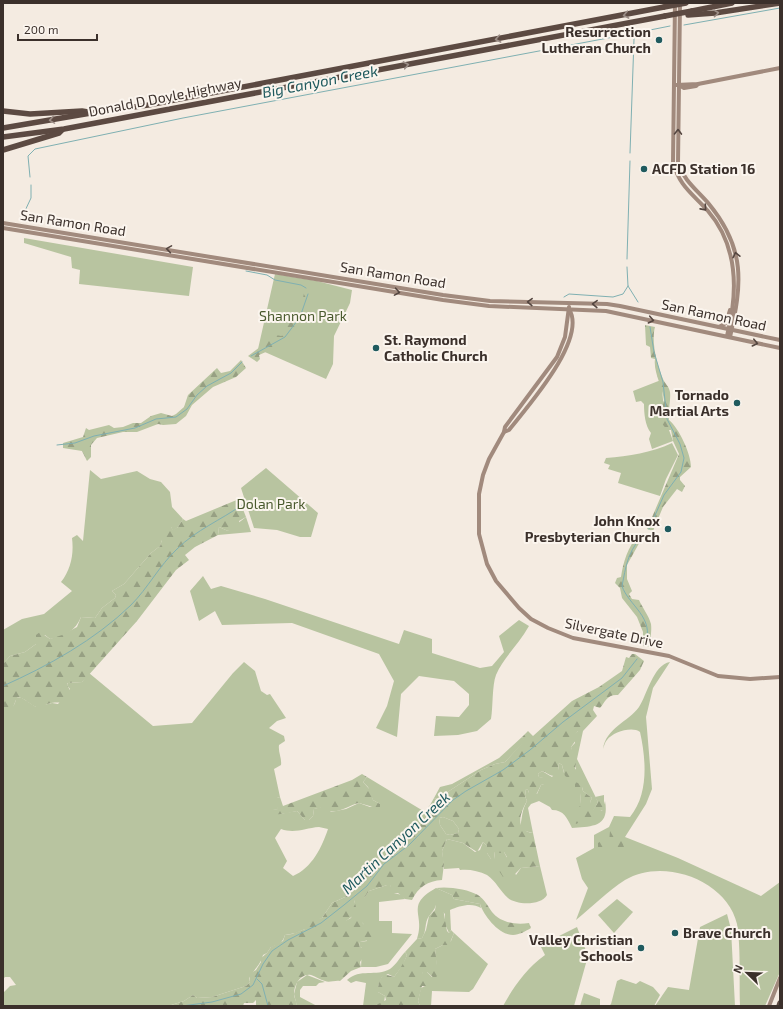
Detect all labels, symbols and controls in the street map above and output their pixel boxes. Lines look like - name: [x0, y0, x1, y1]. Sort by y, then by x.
- one-way arrow: [713, 9, 719, 18]
- one-way arrow: [623, 10, 629, 18]
- scale bar: [18, 16, 97, 42]
- text: 200 m: [24, 22, 58, 36]
- place label: Resurrection Lutheran Church: [541, 23, 651, 56]
- one-way arrow: [495, 34, 501, 42]
- marker: Resurrection Lutheran Church: [654, 35, 664, 45]
- water label: Big Canyon Creek: [260, 61, 380, 102]
- one-way arrow: [403, 61, 409, 69]
- street label: Donald D Doyle Highway: [87, 73, 243, 120]
- one-way arrow: [49, 115, 55, 124]
- one-way arrow: [674, 129, 682, 135]
- place label: ACFD Station 16: [652, 160, 755, 177]
- marker: ACFD Station 16: [639, 164, 649, 174]
- one-way arrow: [700, 203, 707, 210]
- street label: San Ramon Road: [19, 206, 127, 239]
- one-way arrow: [166, 245, 172, 254]
- one-way arrow: [732, 252, 740, 258]
- street label: San Ramon Road: [339, 258, 447, 291]
- one-way arrow: [394, 287, 400, 296]
- street label: San Ramon Road: [660, 295, 768, 334]
- one-way arrow: [527, 298, 533, 306]
- one-way arrow: [592, 300, 598, 308]
- park label: Shannon Park: [259, 307, 347, 324]
- one-way arrow: [648, 315, 654, 323]
- place label: St. Raymond Catholic Church: [384, 331, 488, 364]
- one-way arrow: [752, 338, 758, 346]
- marker: St. Raymond Catholic Church: [371, 343, 381, 353]
- place label: Tornado Martial Arts: [649, 386, 729, 419]
- marker: Tornado Martial Arts: [732, 398, 742, 408]
- park label: Dolan Park: [237, 495, 305, 512]
- place label: John Knox Presbyterian Church: [525, 512, 660, 545]
- marker: John Knox Presbyterian Church: [663, 524, 673, 534]
- street label: Silvergate Drive: [563, 614, 665, 651]
- water label: Martin Canyon Creek: [337, 787, 454, 898]
- place label: Brave Church: [683, 924, 771, 941]
- marker: Brave Church: [670, 928, 680, 938]
- place label: Valley Christian Schools: [529, 931, 633, 964]
- marker: Valley Christian Schools: [636, 943, 646, 953]
- north arrow: [727, 953, 767, 993]
- text: N: [730, 963, 745, 975]

